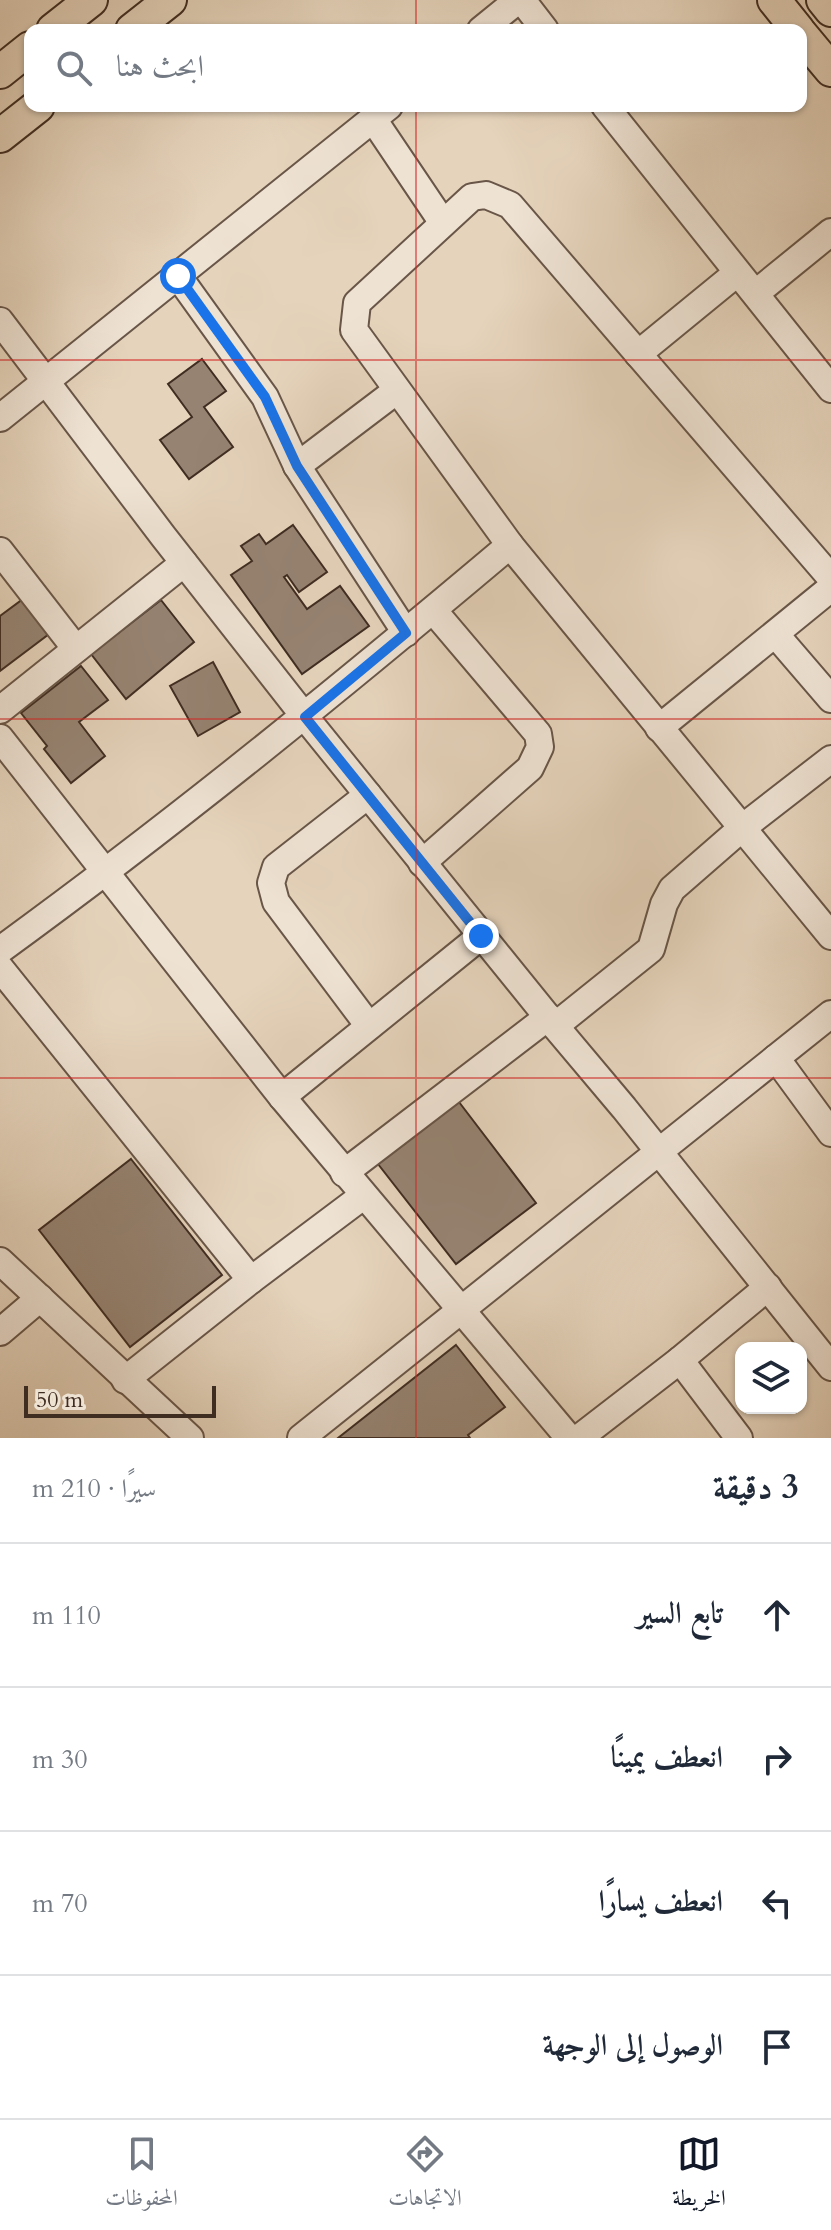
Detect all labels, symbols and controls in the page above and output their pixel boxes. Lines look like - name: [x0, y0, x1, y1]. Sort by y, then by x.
- search box: [24, 24, 807, 112]
- icon: search: [52, 46, 96, 90]
- text: ابحث هنا: [116, 46, 204, 87]
- route start: [160, 258, 196, 294]
- route end: [463, 918, 499, 954]
- map controls: [735, 1342, 807, 1414]
- button: layers: [735, 1342, 807, 1414]
- scale bar: [24, 1382, 216, 1418]
- text: 50 m: [36, 1385, 83, 1415]
- text: 3 دقيقة: [713, 1464, 799, 1510]
- text: سيرًا · 210 m: [32, 1471, 156, 1506]
- text: تابع السير: [637, 1593, 723, 1634]
- icon: ahead: [755, 1593, 799, 1637]
- text: 110 m: [32, 1598, 101, 1633]
- text: انعطف يمينًا: [610, 1737, 723, 1778]
- icon: right: [755, 1737, 799, 1781]
- text: 30 m: [32, 1742, 88, 1777]
- text: انعطف يسارًا: [598, 1881, 723, 1922]
- icon: left: [755, 1881, 799, 1925]
- text: 70 m: [32, 1886, 88, 1921]
- text: الوصول إلى الوجهة: [543, 2025, 723, 2066]
- icon: arrive: [755, 2025, 799, 2069]
- tab: المحفوظات: [105, 2132, 178, 2219]
- tab: الاتجاهات: [388, 2132, 462, 2219]
- tab: الخريطة: [672, 2132, 726, 2219]

